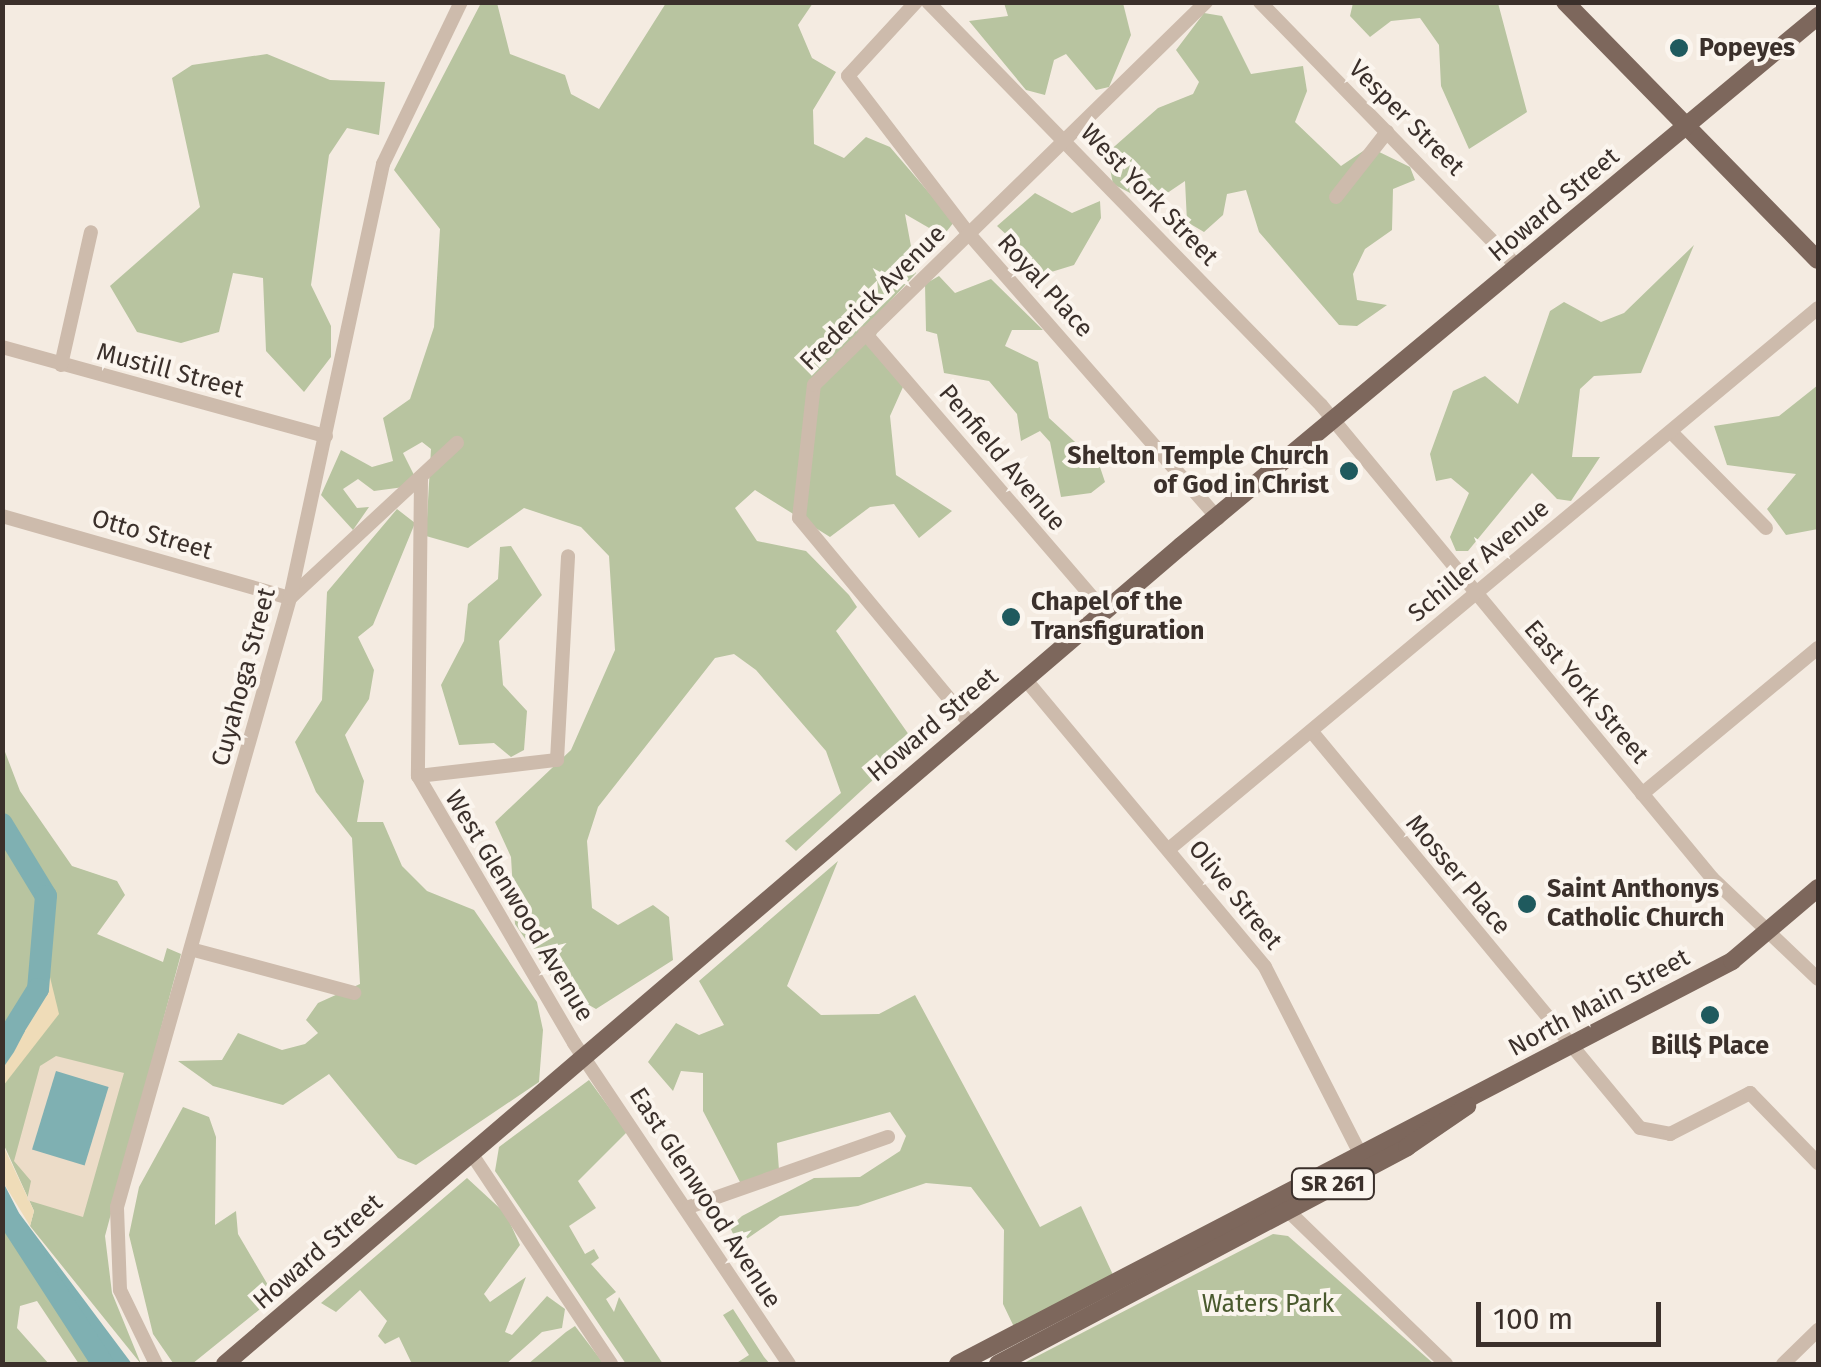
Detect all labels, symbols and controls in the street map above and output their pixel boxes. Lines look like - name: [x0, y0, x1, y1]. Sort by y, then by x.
- place label: Popeyes: [1699, 33, 1795, 63]
- marker: Popeyes: [1668, 37, 1690, 59]
- street label: Vesper Street: [1342, 54, 1470, 182]
- street label: West York Street: [1074, 118, 1224, 272]
- street label: Howard Street: [1483, 142, 1625, 268]
- street label: Frederick Avenue: [794, 219, 952, 377]
- street label: Royal Place: [991, 228, 1099, 344]
- street label: Mustill Street: [93, 337, 247, 405]
- street label: Penfield Avenue: [932, 379, 1072, 537]
- place label: Shelton Temple Church of God in Christ: [1067, 442, 1329, 501]
- marker: Shelton Temple Church of God in Christ: [1338, 460, 1360, 482]
- street label: Schiller Avenue: [1402, 493, 1556, 629]
- street label: Otto Street: [88, 503, 216, 567]
- street label: Cuyahoga Street: [206, 585, 282, 769]
- place label: Chapel of the Transfiguration: [1031, 588, 1204, 647]
- marker: Chapel of the Transfiguration: [1000, 606, 1022, 628]
- street label: East York Street: [1517, 614, 1655, 770]
- street label: Howard Street: [862, 662, 1004, 788]
- street label: West Glenwood Avenue: [438, 785, 600, 1027]
- street label: Mosser Place: [1399, 809, 1517, 941]
- street label: Olive Street: [1182, 834, 1288, 956]
- place label: Saint Anthonys Catholic Church: [1547, 875, 1724, 934]
- marker: Saint Anthonys Catholic Church: [1516, 893, 1538, 915]
- street label: North Main Street: [1503, 943, 1695, 1063]
- marker: Bill$ Place: [1699, 1004, 1721, 1026]
- place label: Bill$ Place: [1651, 1031, 1769, 1061]
- street label: East Glenwood Avenue: [623, 1082, 787, 1314]
- road number: SR 261: [1290, 1167, 1376, 1201]
- street label: Howard Street: [247, 1188, 389, 1316]
- scale bar: [1481, 1282, 1666, 1344]
- park label: Waters Park: [1202, 1289, 1334, 1319]
- text: 100 m: [1493, 1301, 1573, 1337]

